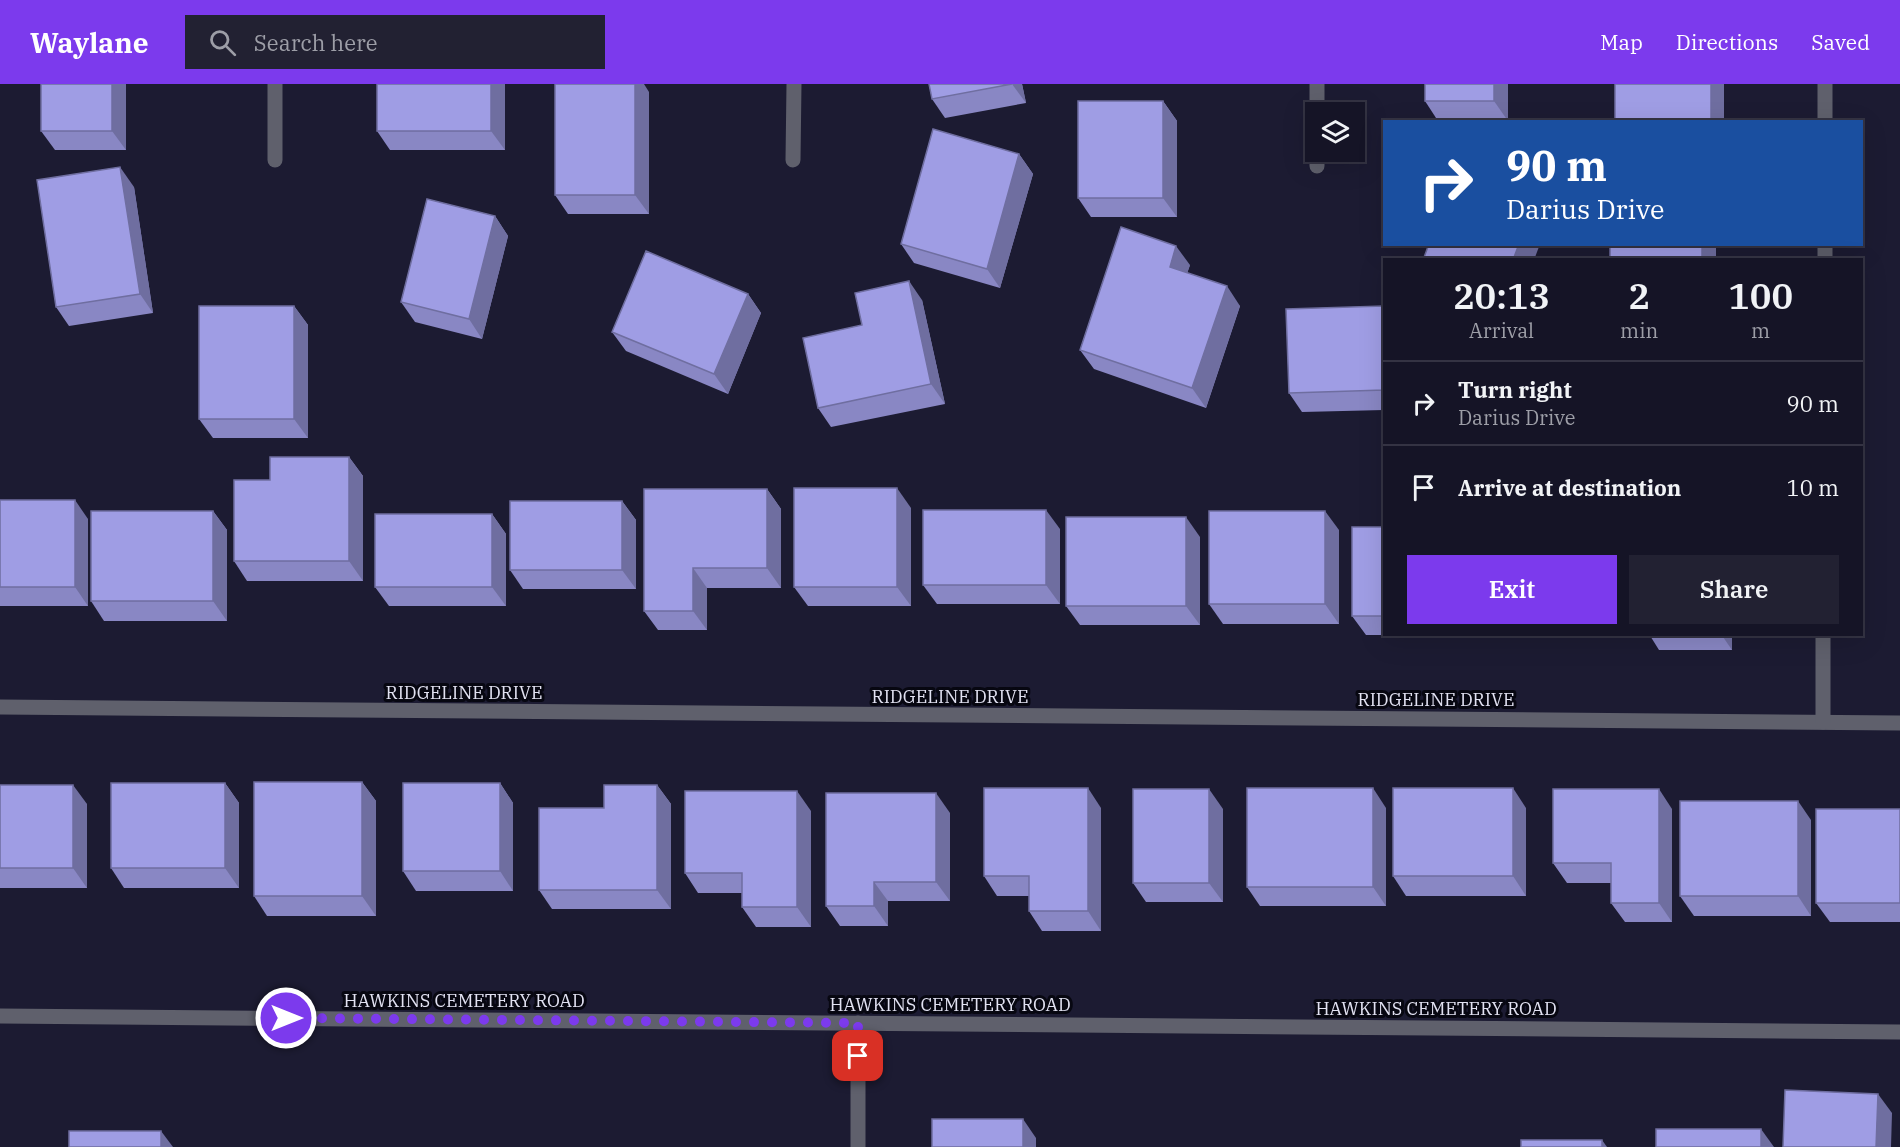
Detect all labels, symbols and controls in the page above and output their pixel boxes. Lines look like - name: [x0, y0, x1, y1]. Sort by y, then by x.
- search box: [185, 15, 605, 69]
- text: Waylane: [30, 24, 149, 61]
- icon: search: [206, 26, 239, 59]
- text: Search here: [254, 28, 378, 57]
- text: Map: [1600, 28, 1643, 56]
- text: Directions: [1676, 28, 1778, 56]
- text: Saved: [1811, 28, 1870, 56]
- map controls: [1305, 102, 1365, 162]
- button: layers: [1305, 102, 1365, 162]
- text: 90 m: [1506, 138, 1607, 193]
- icon: right: [1407, 144, 1485, 222]
- text: Darius Drive: [1506, 191, 1665, 226]
- text: 20:13: [1453, 272, 1550, 319]
- text: 2: [1628, 272, 1650, 319]
- text: 100: [1728, 272, 1793, 319]
- text: Arrival: [1469, 317, 1534, 344]
- text: min: [1620, 317, 1658, 344]
- text: m: [1751, 317, 1770, 344]
- text: Turn right: [1458, 375, 1572, 404]
- icon: right: [1407, 387, 1440, 420]
- text: 90 m: [1787, 389, 1839, 418]
- text: Darius Drive: [1458, 404, 1575, 431]
- icon: arrive: [1407, 471, 1440, 504]
- text: Arrive at destination: [1458, 473, 1681, 502]
- text: 10 m: [1787, 473, 1839, 502]
- button: Exit: [1407, 555, 1617, 624]
- button: Share: [1629, 555, 1839, 624]
- street label: RIDGELINE DRIVE: [386, 681, 542, 704]
- street label: RIDGELINE DRIVE: [872, 685, 1028, 708]
- street label: RIDGELINE DRIVE: [1358, 688, 1514, 711]
- position arrow: [254, 986, 318, 1050]
- street label: HAWKINS CEMETERY ROAD: [343, 989, 585, 1012]
- street label: HAWKINS CEMETERY ROAD: [829, 993, 1071, 1016]
- street label: HAWKINS CEMETERY ROAD: [1315, 997, 1557, 1020]
- pin: [832, 1030, 883, 1081]
- icon: arrive: [841, 1039, 874, 1072]

